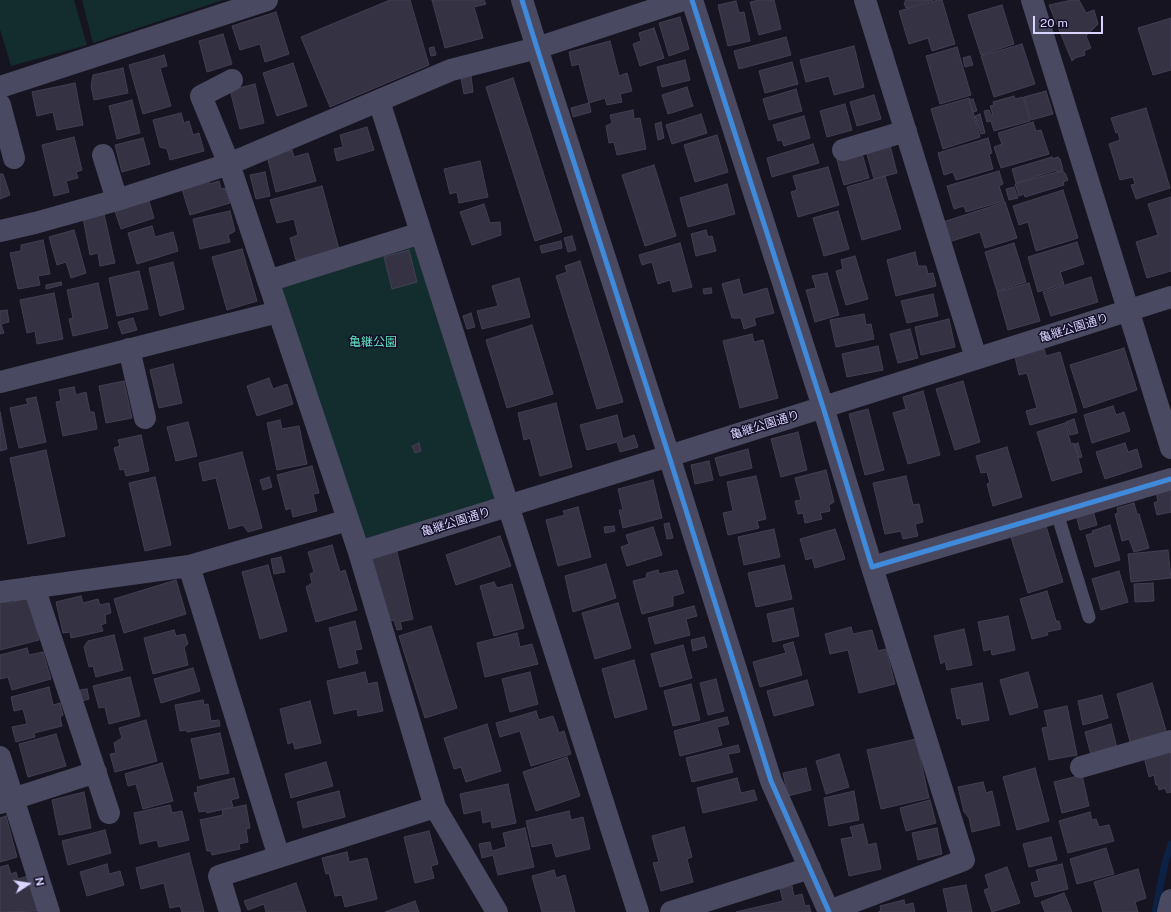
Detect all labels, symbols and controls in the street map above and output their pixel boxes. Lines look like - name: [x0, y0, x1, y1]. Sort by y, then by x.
- scale bar: [1035, 8, 1105, 34]
- text: 20 m: [1040, 16, 1068, 30]
- street label: 亀継公園通り: [1037, 311, 1111, 345]
- park label: 亀継公園: [349, 335, 397, 349]
- street label: 亀継公園通り: [728, 408, 802, 442]
- street label: 亀継公園通り: [419, 505, 493, 539]
- north arrow: [8, 864, 48, 904]
- text: N: [33, 876, 47, 887]

